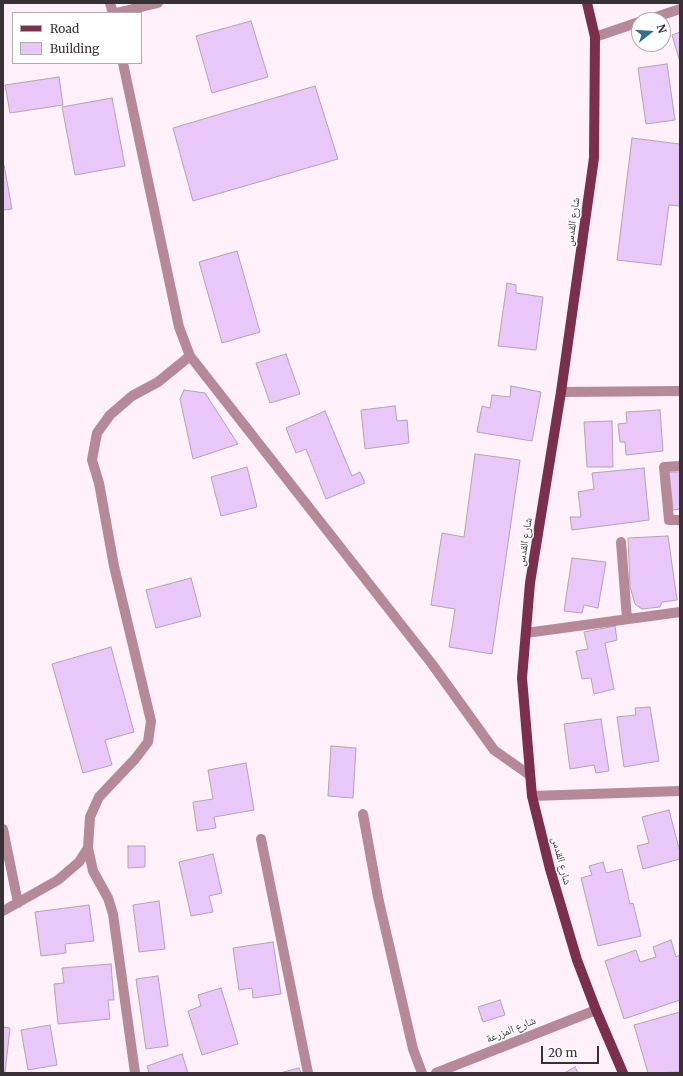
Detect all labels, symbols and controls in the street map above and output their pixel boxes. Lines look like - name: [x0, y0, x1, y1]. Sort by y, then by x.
- legend: [12, 12, 142, 64]
- north arrow: [631, 12, 671, 52]
- text: Road: [50, 21, 79, 36]
- text: N: [654, 23, 669, 35]
- text: Building: [50, 41, 99, 56]
- street label: شارع القدس: [563, 197, 583, 247]
- street label: شارع القدس: [515, 517, 535, 567]
- street label: شارع القدس: [548, 836, 574, 886]
- street label: شارع المزرعة: [484, 1014, 538, 1046]
- scale bar: [543, 1038, 601, 1064]
- text: 20 m: [548, 1045, 577, 1060]

